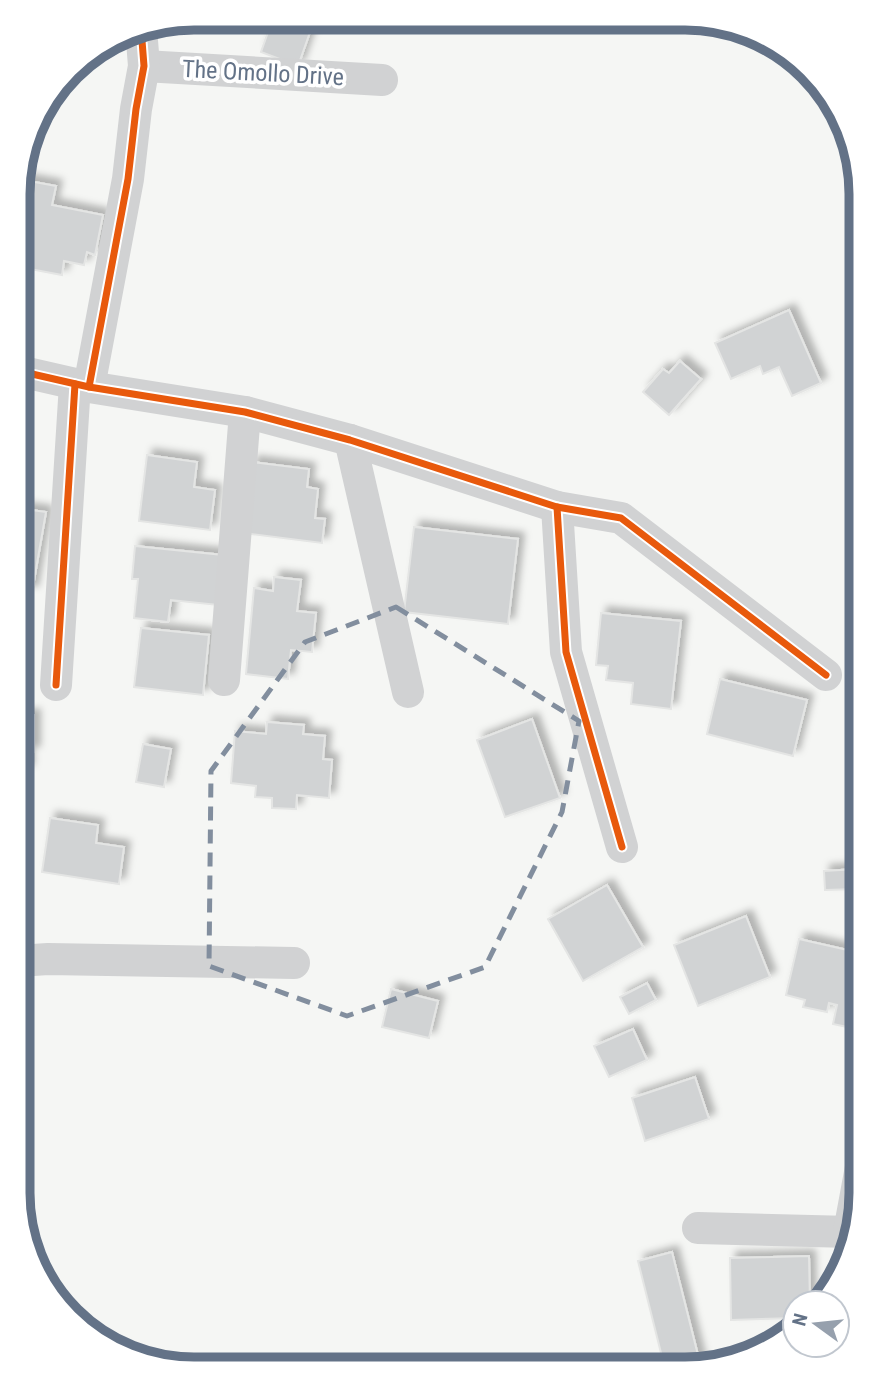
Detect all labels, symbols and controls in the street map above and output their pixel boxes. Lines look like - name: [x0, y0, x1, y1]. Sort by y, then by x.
- street label: The Omollo Drive: [181, 55, 345, 91]
- north arrow: [781, 1289, 851, 1359]
- text: N: [787, 1311, 813, 1328]

